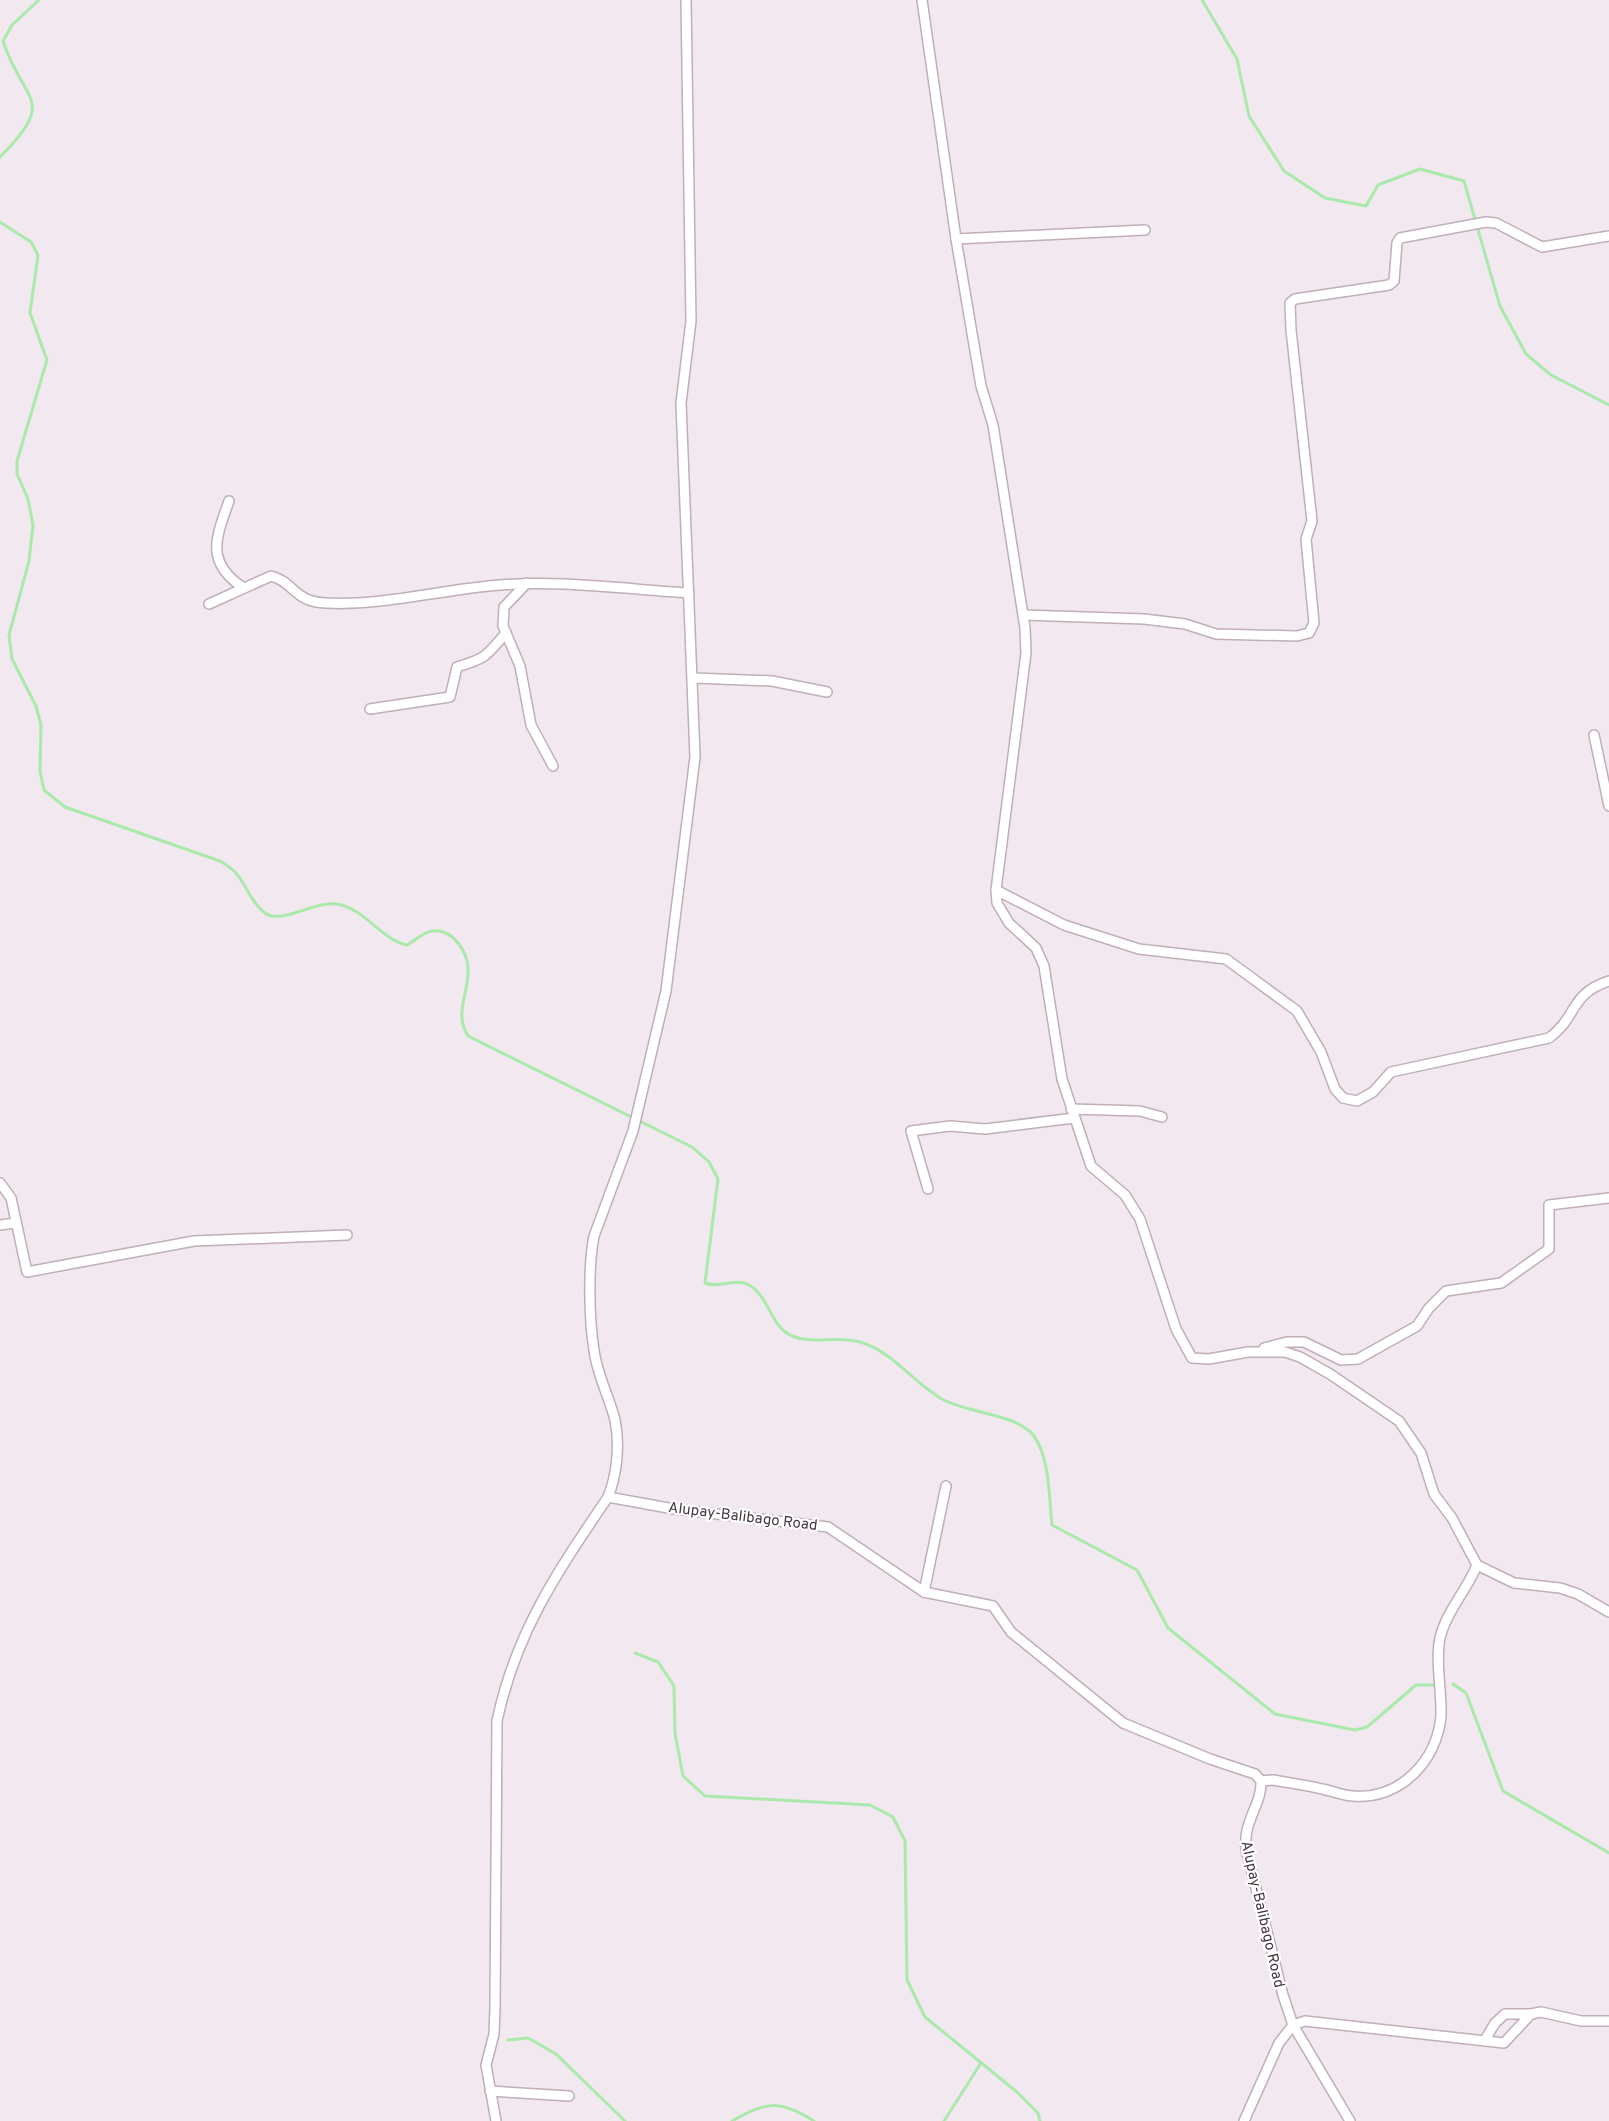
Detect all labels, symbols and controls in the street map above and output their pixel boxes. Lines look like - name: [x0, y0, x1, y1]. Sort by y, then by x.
- street label: Alupay-Balibago Road: [667, 1499, 819, 1536]
- street label: Alupay-Balibago Road: [1235, 1839, 1288, 1990]

